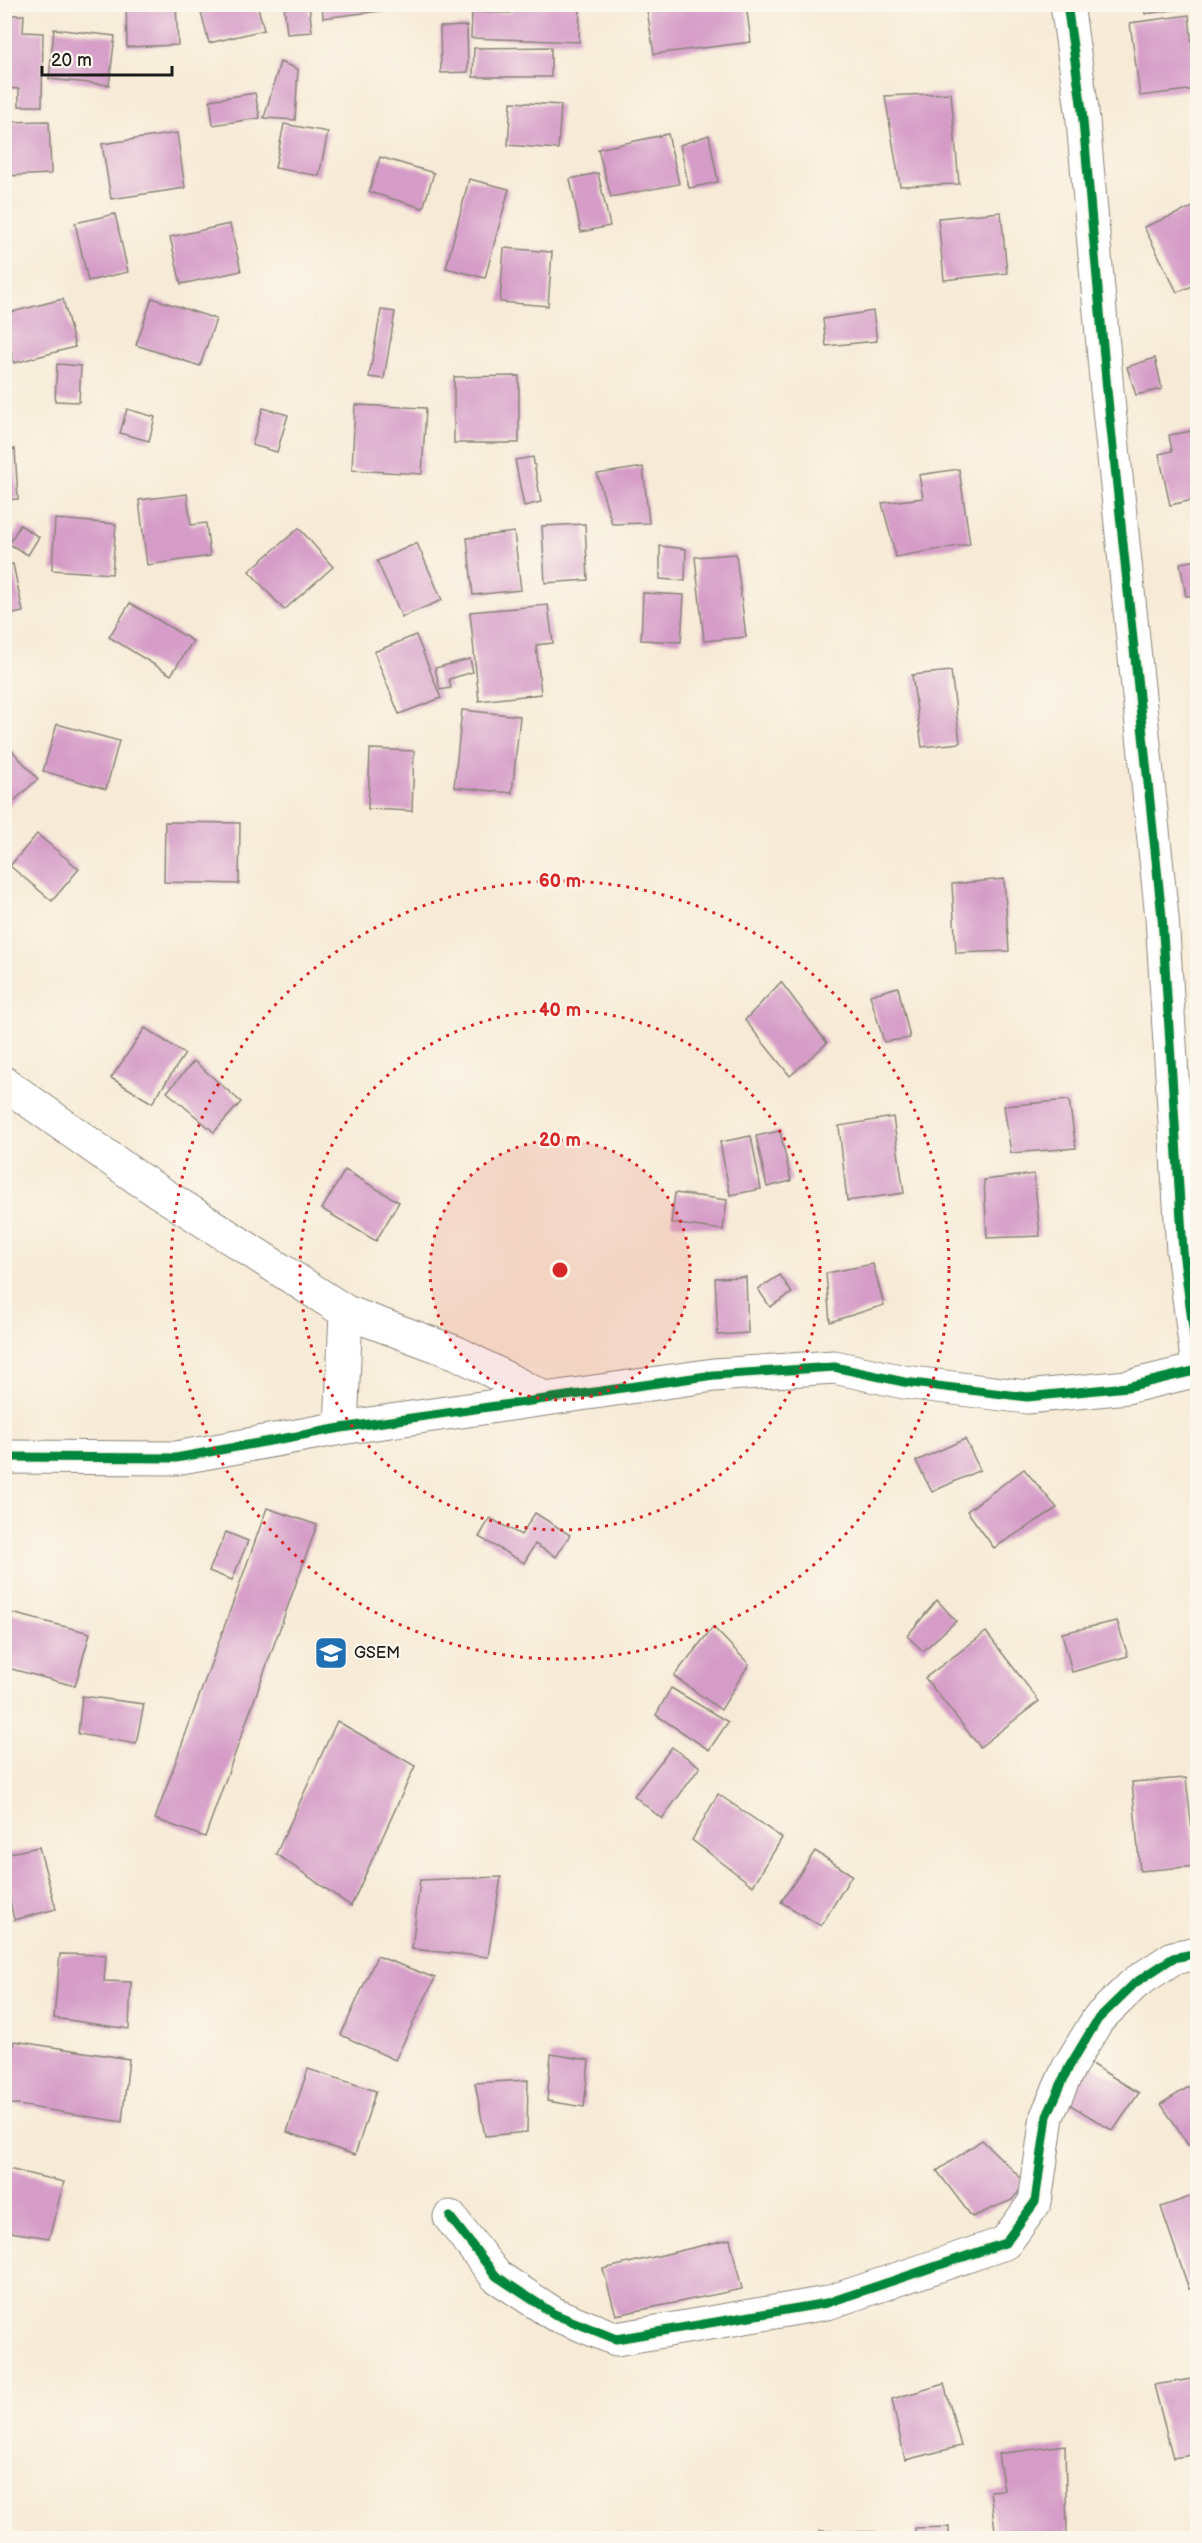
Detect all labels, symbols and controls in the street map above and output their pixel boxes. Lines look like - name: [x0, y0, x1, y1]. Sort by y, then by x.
- scale bar: [42, 39, 172, 77]
- text: 20 m: [51, 50, 92, 71]
- text: 60 m: [539, 871, 581, 892]
- text: 40 m: [539, 1000, 581, 1021]
- text: 20 m: [539, 1130, 581, 1151]
- centre of rings: [550, 1260, 570, 1280]
- school or university icon: GSEM: [313, 1635, 349, 1671]
- place label: GSEM: [354, 1644, 400, 1663]

